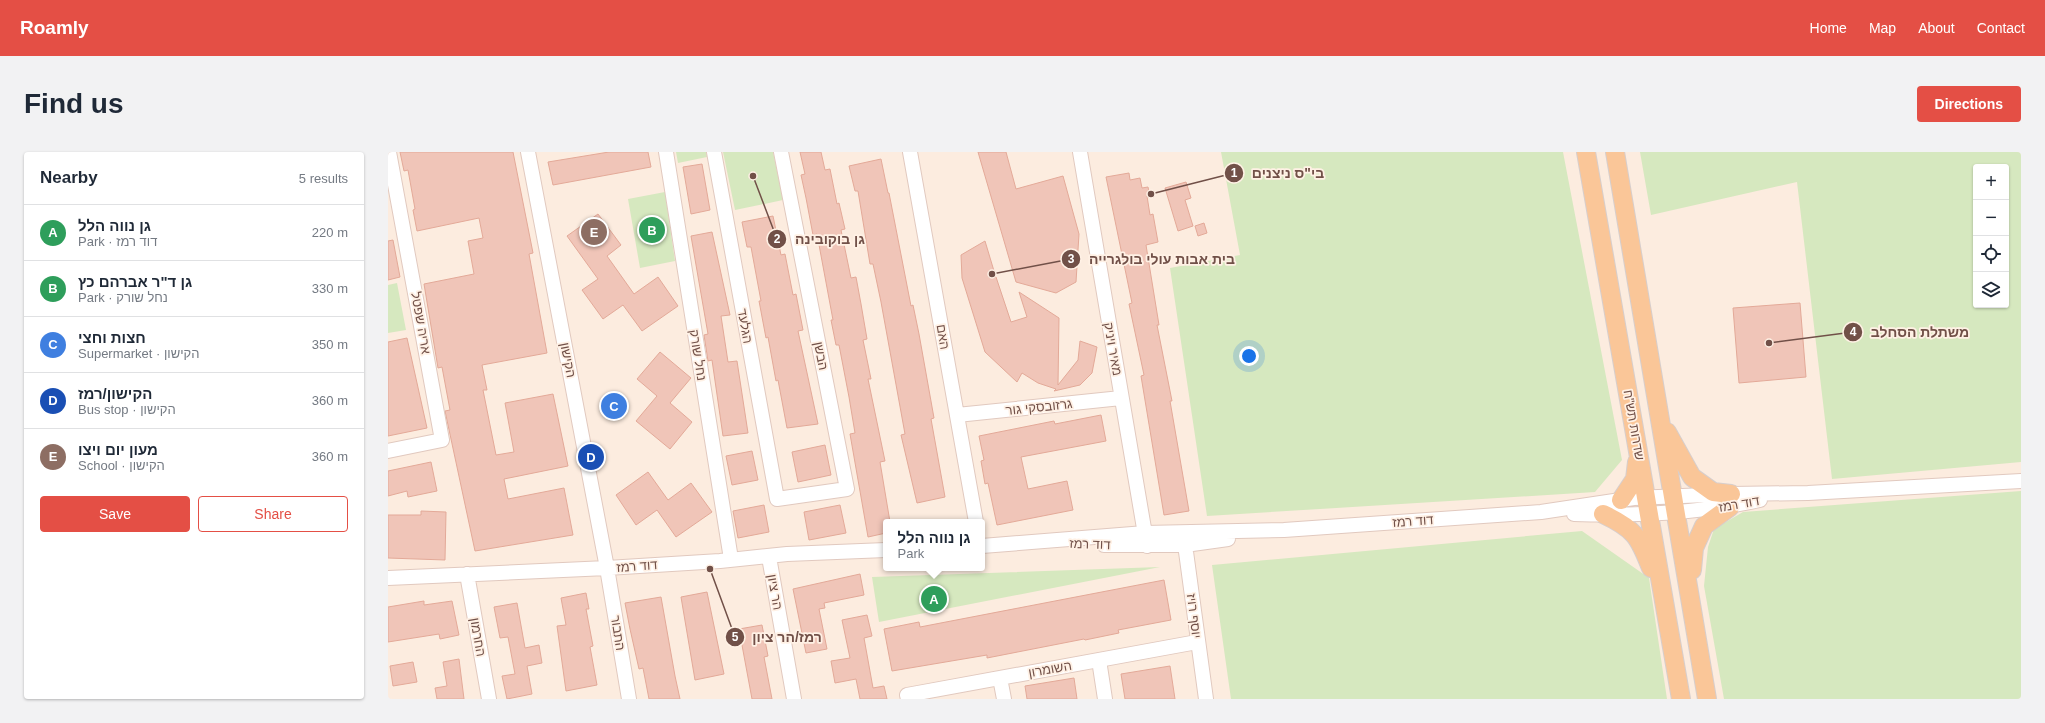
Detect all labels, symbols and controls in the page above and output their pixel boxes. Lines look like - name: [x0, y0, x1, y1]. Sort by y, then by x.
- text: Roamly: [20, 17, 89, 38]
- text: Home: [1810, 20, 1847, 36]
- text: Map: [1869, 20, 1896, 36]
- text: About: [1918, 20, 1955, 36]
- text: Contact: [1977, 20, 2025, 36]
- button: Directions: [1917, 86, 2021, 122]
- text: Find us: [24, 88, 124, 119]
- callout: בי"ס ניצנים: [1224, 160, 1333, 186]
- map controls: [1973, 164, 2009, 308]
- button: +: [1973, 164, 2009, 200]
- text: בי"ס ניצנים: [1252, 165, 1324, 181]
- text: 1: [1231, 166, 1238, 180]
- text: Nearby: [40, 168, 98, 187]
- text: 5 results: [299, 171, 348, 186]
- button: −: [1973, 200, 2009, 236]
- pin: B: [639, 215, 665, 245]
- text: גן נווה הלל: [78, 217, 151, 234]
- pin: E: [581, 217, 607, 247]
- text: A: [48, 225, 58, 240]
- text: 220 m: [312, 225, 348, 240]
- callout: גן בוקובינה: [767, 226, 873, 252]
- text: גן בוקובינה: [795, 231, 865, 247]
- text: 2: [774, 232, 781, 246]
- text: Park · דוד רמז: [78, 234, 157, 249]
- button: locate: [1973, 236, 2009, 272]
- callout: בית אבות עולי בולגרייה: [1061, 246, 1243, 272]
- text: בית אבות עולי בולגרייה: [1089, 251, 1235, 267]
- text: 3: [1068, 252, 1075, 266]
- button: layers: [1973, 272, 2009, 308]
- text: גן ד"ר אברהם כץ: [78, 273, 192, 290]
- text: B: [48, 281, 58, 296]
- text: 330 m: [312, 281, 348, 296]
- text: Park · נחל שורק: [78, 290, 168, 305]
- street label: אריה שפטל: [408, 291, 434, 355]
- street label: הגלעד: [735, 307, 755, 345]
- callout: משתלת הסחלב: [1843, 319, 1977, 345]
- street label: מאיר ויניק: [1101, 321, 1125, 377]
- street label: האם: [933, 323, 953, 351]
- text: משתלת הסחלב: [1871, 324, 1969, 340]
- text: 4: [1850, 325, 1857, 339]
- street label: נחל שורק: [687, 328, 709, 382]
- text: חצות וחצי: [78, 329, 146, 346]
- text: C: [48, 337, 58, 352]
- text: 350 m: [312, 337, 348, 352]
- street label: הקישון: [557, 341, 579, 379]
- street label: הבשן: [811, 341, 831, 371]
- text: Supermarket · הקישון: [78, 346, 200, 361]
- your location: [1239, 346, 1259, 366]
- text: הקישון/רמז: [78, 385, 152, 402]
- street label: שדרות תש"ח: [1620, 389, 1648, 461]
- pin: C: [601, 391, 627, 421]
- text: D: [48, 393, 58, 408]
- text: 360 m: [312, 393, 348, 408]
- street label: גרזובסקי גור: [1005, 396, 1074, 418]
- text: Bus stop · הקישון: [78, 402, 176, 417]
- text: מעון יום ויצו: [78, 441, 158, 458]
- pin: D: [578, 442, 604, 472]
- text: E: [49, 449, 57, 464]
- text: 360 m: [312, 449, 348, 464]
- text: School · הקישון: [78, 458, 165, 473]
- street label: דוד רמז: [1717, 493, 1761, 515]
- button: Save: [40, 496, 190, 532]
- button: Share: [198, 496, 348, 532]
- street label: דוד רמז: [1392, 512, 1434, 530]
- popup: [883, 519, 985, 571]
- text: גן נווה הלל: [898, 529, 970, 546]
- street label: דוד רמז: [1069, 536, 1111, 552]
- text: Park: [898, 546, 924, 561]
- street label: דוד רמז: [616, 557, 658, 575]
- street label: הר ציון: [764, 573, 786, 611]
- pin: A: [921, 584, 947, 614]
- street label: יוסף רויז: [1184, 593, 1204, 639]
- street label: התבור: [608, 614, 628, 652]
- street label: החרמון: [467, 616, 489, 658]
- callout: רמז/הר ציון: [725, 624, 830, 650]
- text: רמז/הר ציון: [752, 629, 822, 645]
- text: 5: [732, 630, 739, 644]
- street label: השומרון: [1027, 658, 1073, 680]

